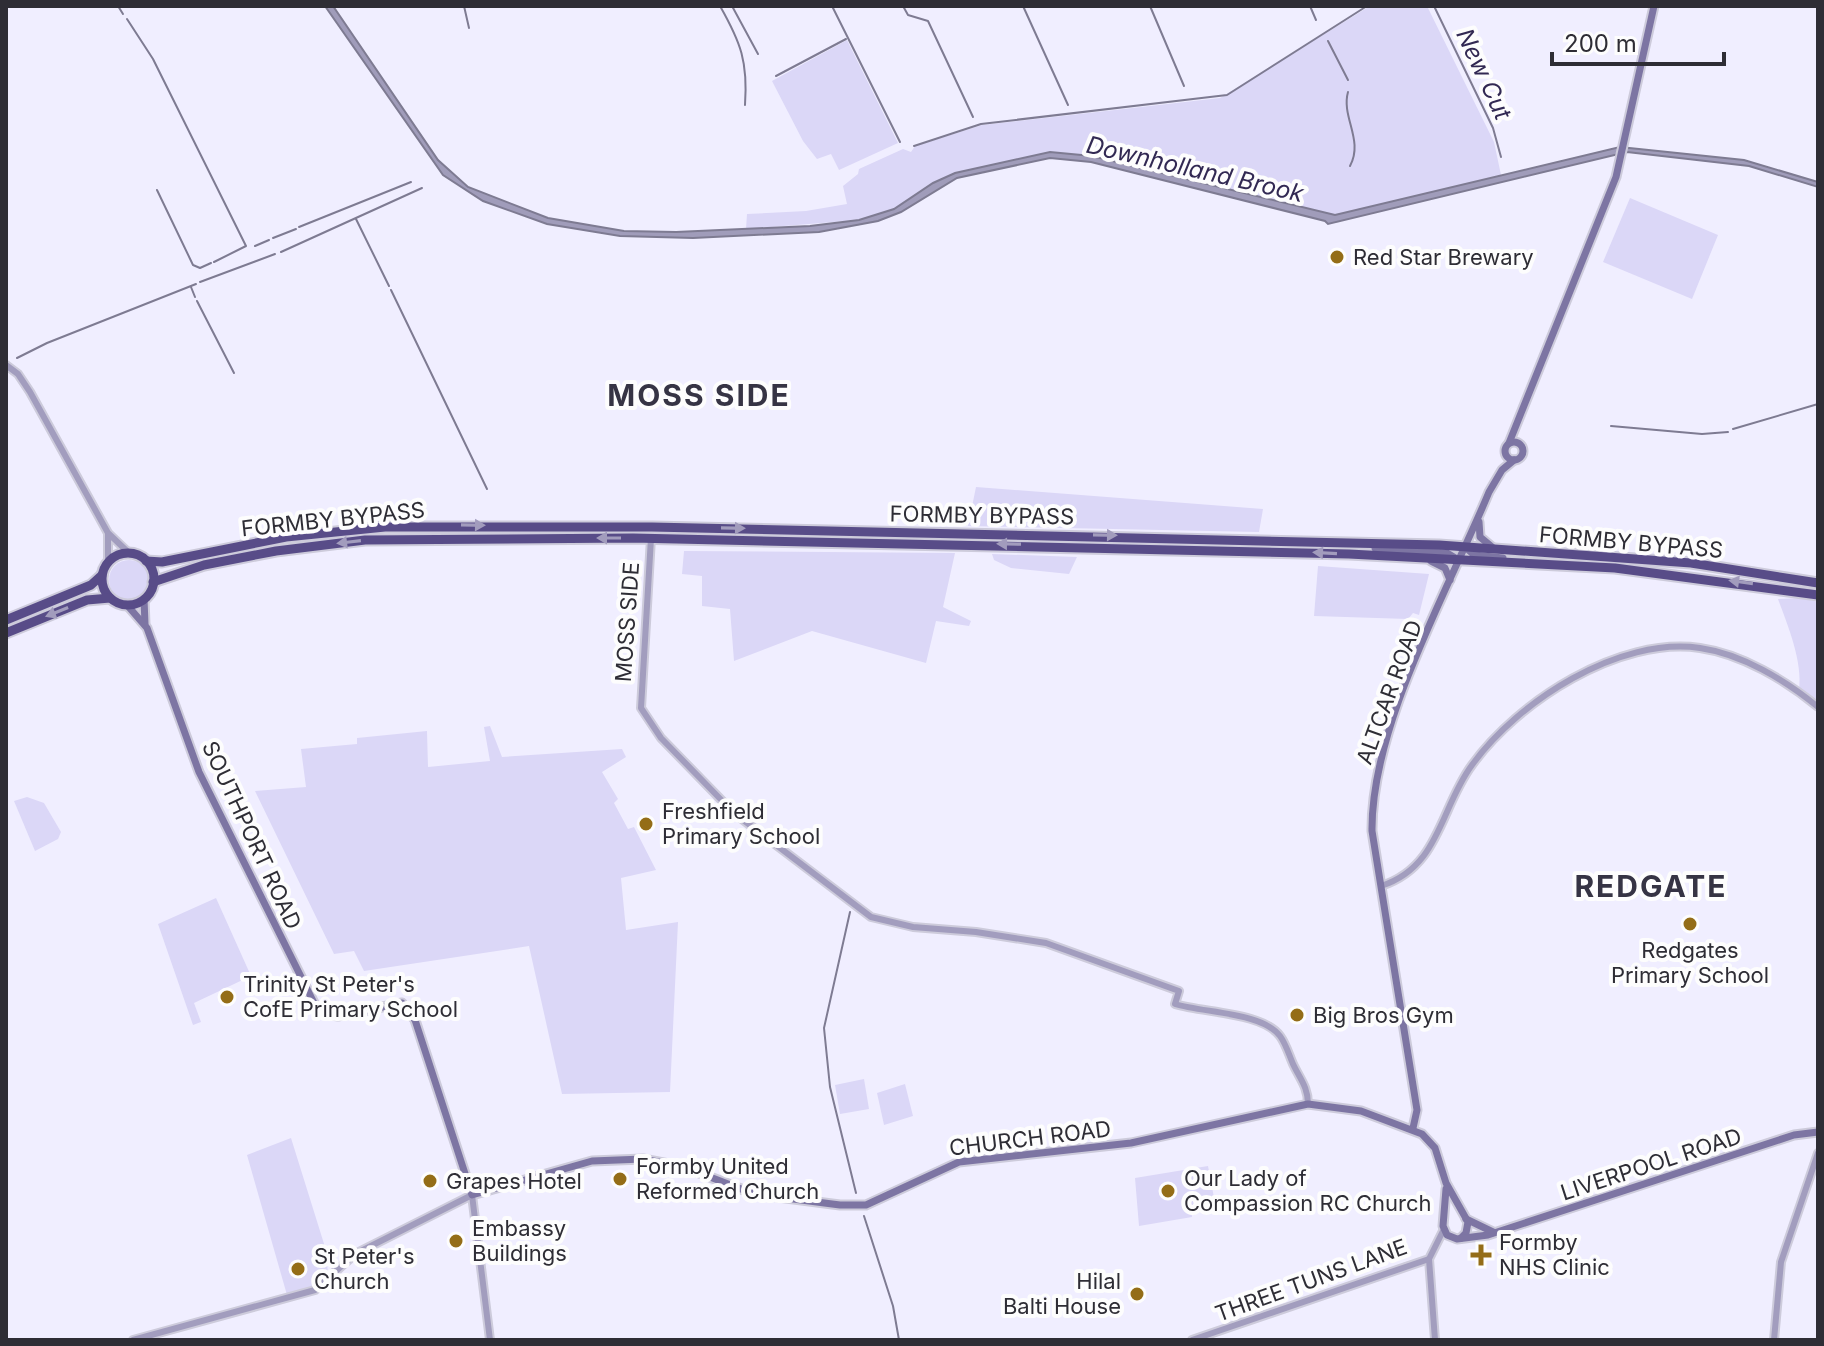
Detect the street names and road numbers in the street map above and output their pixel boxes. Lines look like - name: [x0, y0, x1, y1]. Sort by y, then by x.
- street label: FORMBY BYPASS: [240, 496, 426, 542]
- street label: FORMBY BYPASS: [890, 500, 1074, 530]
- street label: FORMBY BYPASS: [1538, 521, 1724, 563]
- street label: MOSS SIDE: [610, 561, 644, 683]
- street label: ALTCAR ROAD: [1351, 616, 1427, 768]
- street label: SOUTHPORT ROAD: [197, 737, 307, 933]
- street label: CHURCH ROAD: [948, 1115, 1112, 1161]
- street label: LIVERPOOL ROAD: [1557, 1123, 1745, 1205]
- street label: THREE TUNS LANE: [1212, 1233, 1410, 1327]

